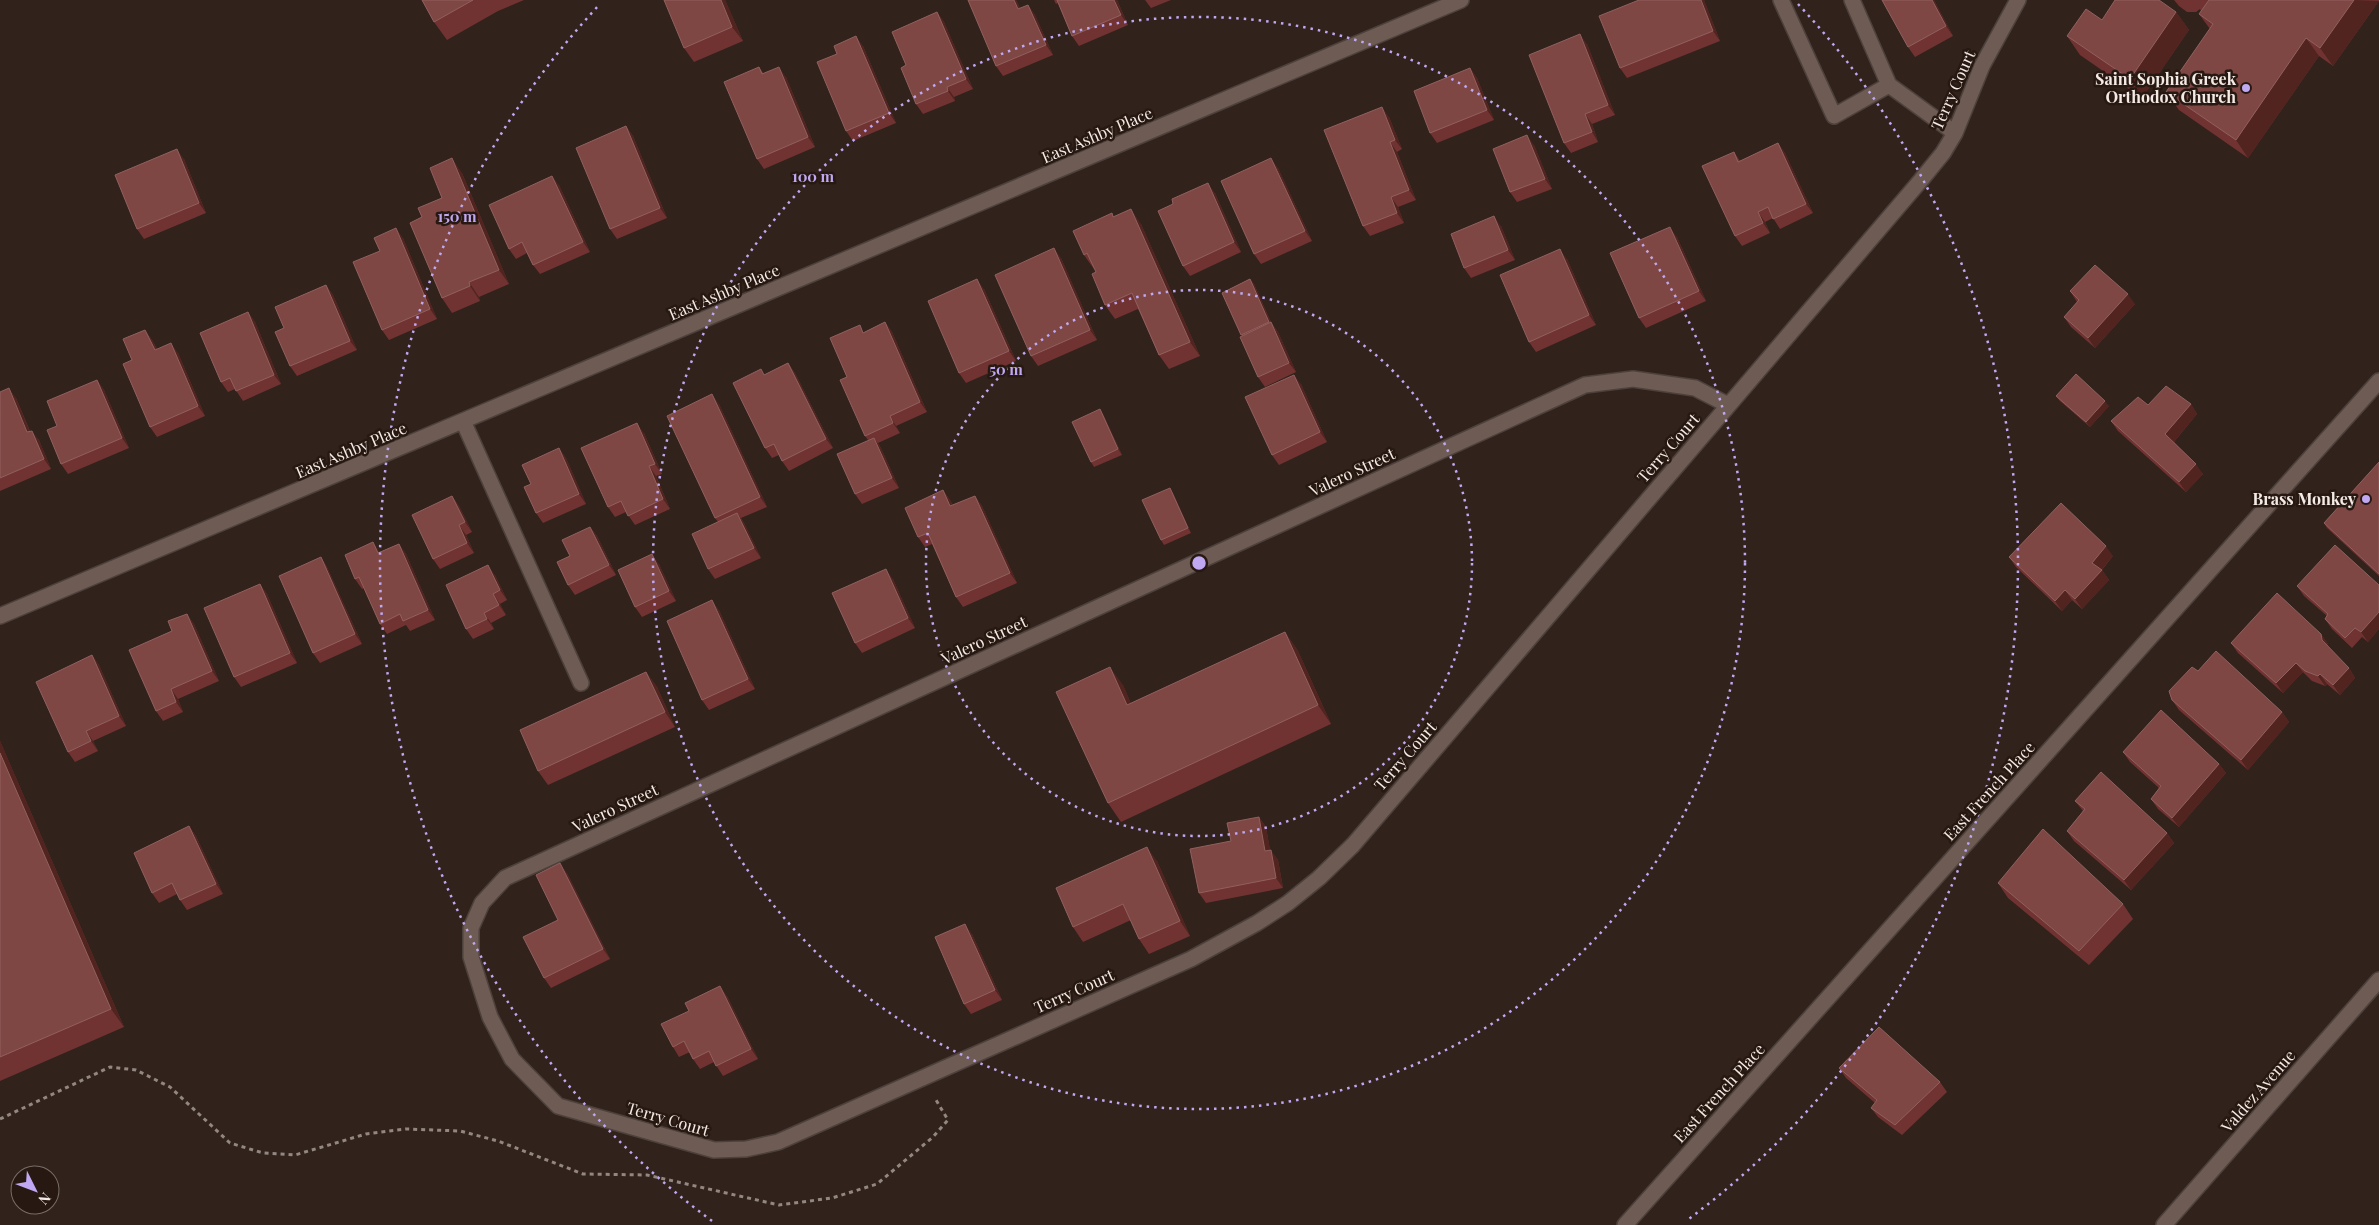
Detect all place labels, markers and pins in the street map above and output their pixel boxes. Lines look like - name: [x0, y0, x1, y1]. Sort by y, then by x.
- place label: Saint Sophia Greek Orthodox Church: [2095, 68, 2237, 107]
- marker: Saint Sophia Greek Orthodox Church: [2240, 82, 2252, 94]
- place label: Brass Monkey: [2252, 488, 2357, 509]
- marker: Brass Monkey: [2360, 493, 2372, 505]
- centre of rings: [1190, 554, 1208, 572]

